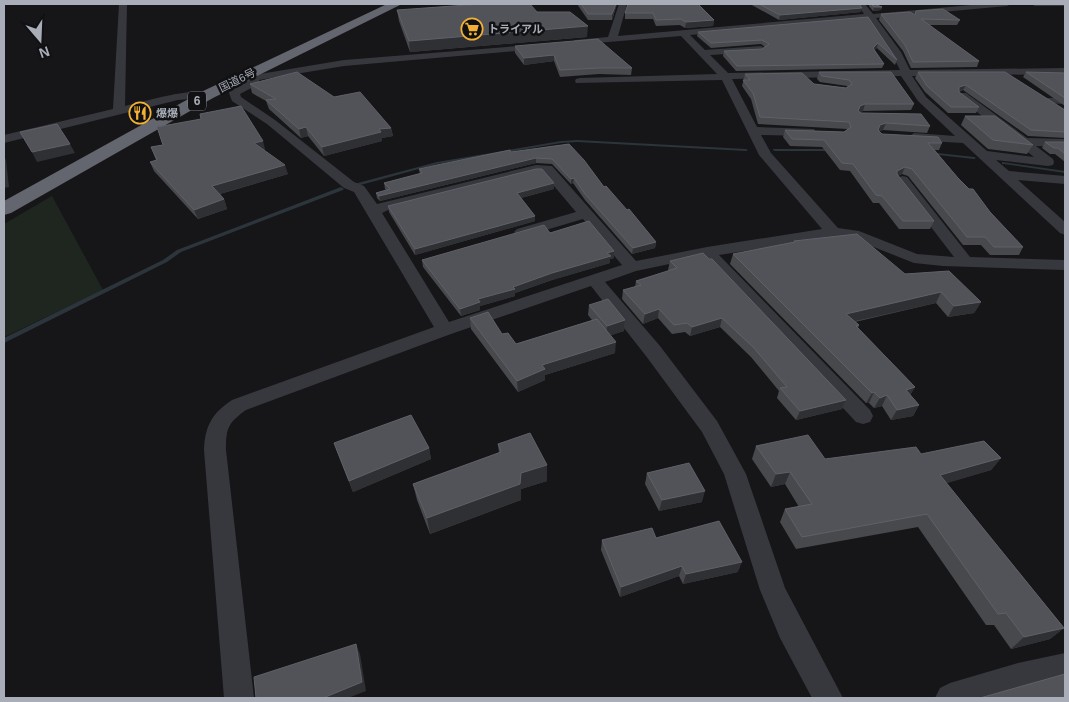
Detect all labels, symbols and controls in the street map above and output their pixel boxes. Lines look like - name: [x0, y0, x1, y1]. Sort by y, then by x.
- north arrow: [15, 15, 65, 65]
- supermarket icon: トライアル: [460, 17, 484, 41]
- place label: トライアル: [488, 23, 543, 35]
- text: N: [37, 43, 52, 62]
- street label: 国道6号: [217, 66, 257, 94]
- road number: 6: [188, 92, 206, 110]
- restaurant icon: 爆爆: [128, 101, 152, 125]
- place label: 爆爆: [156, 107, 178, 119]

